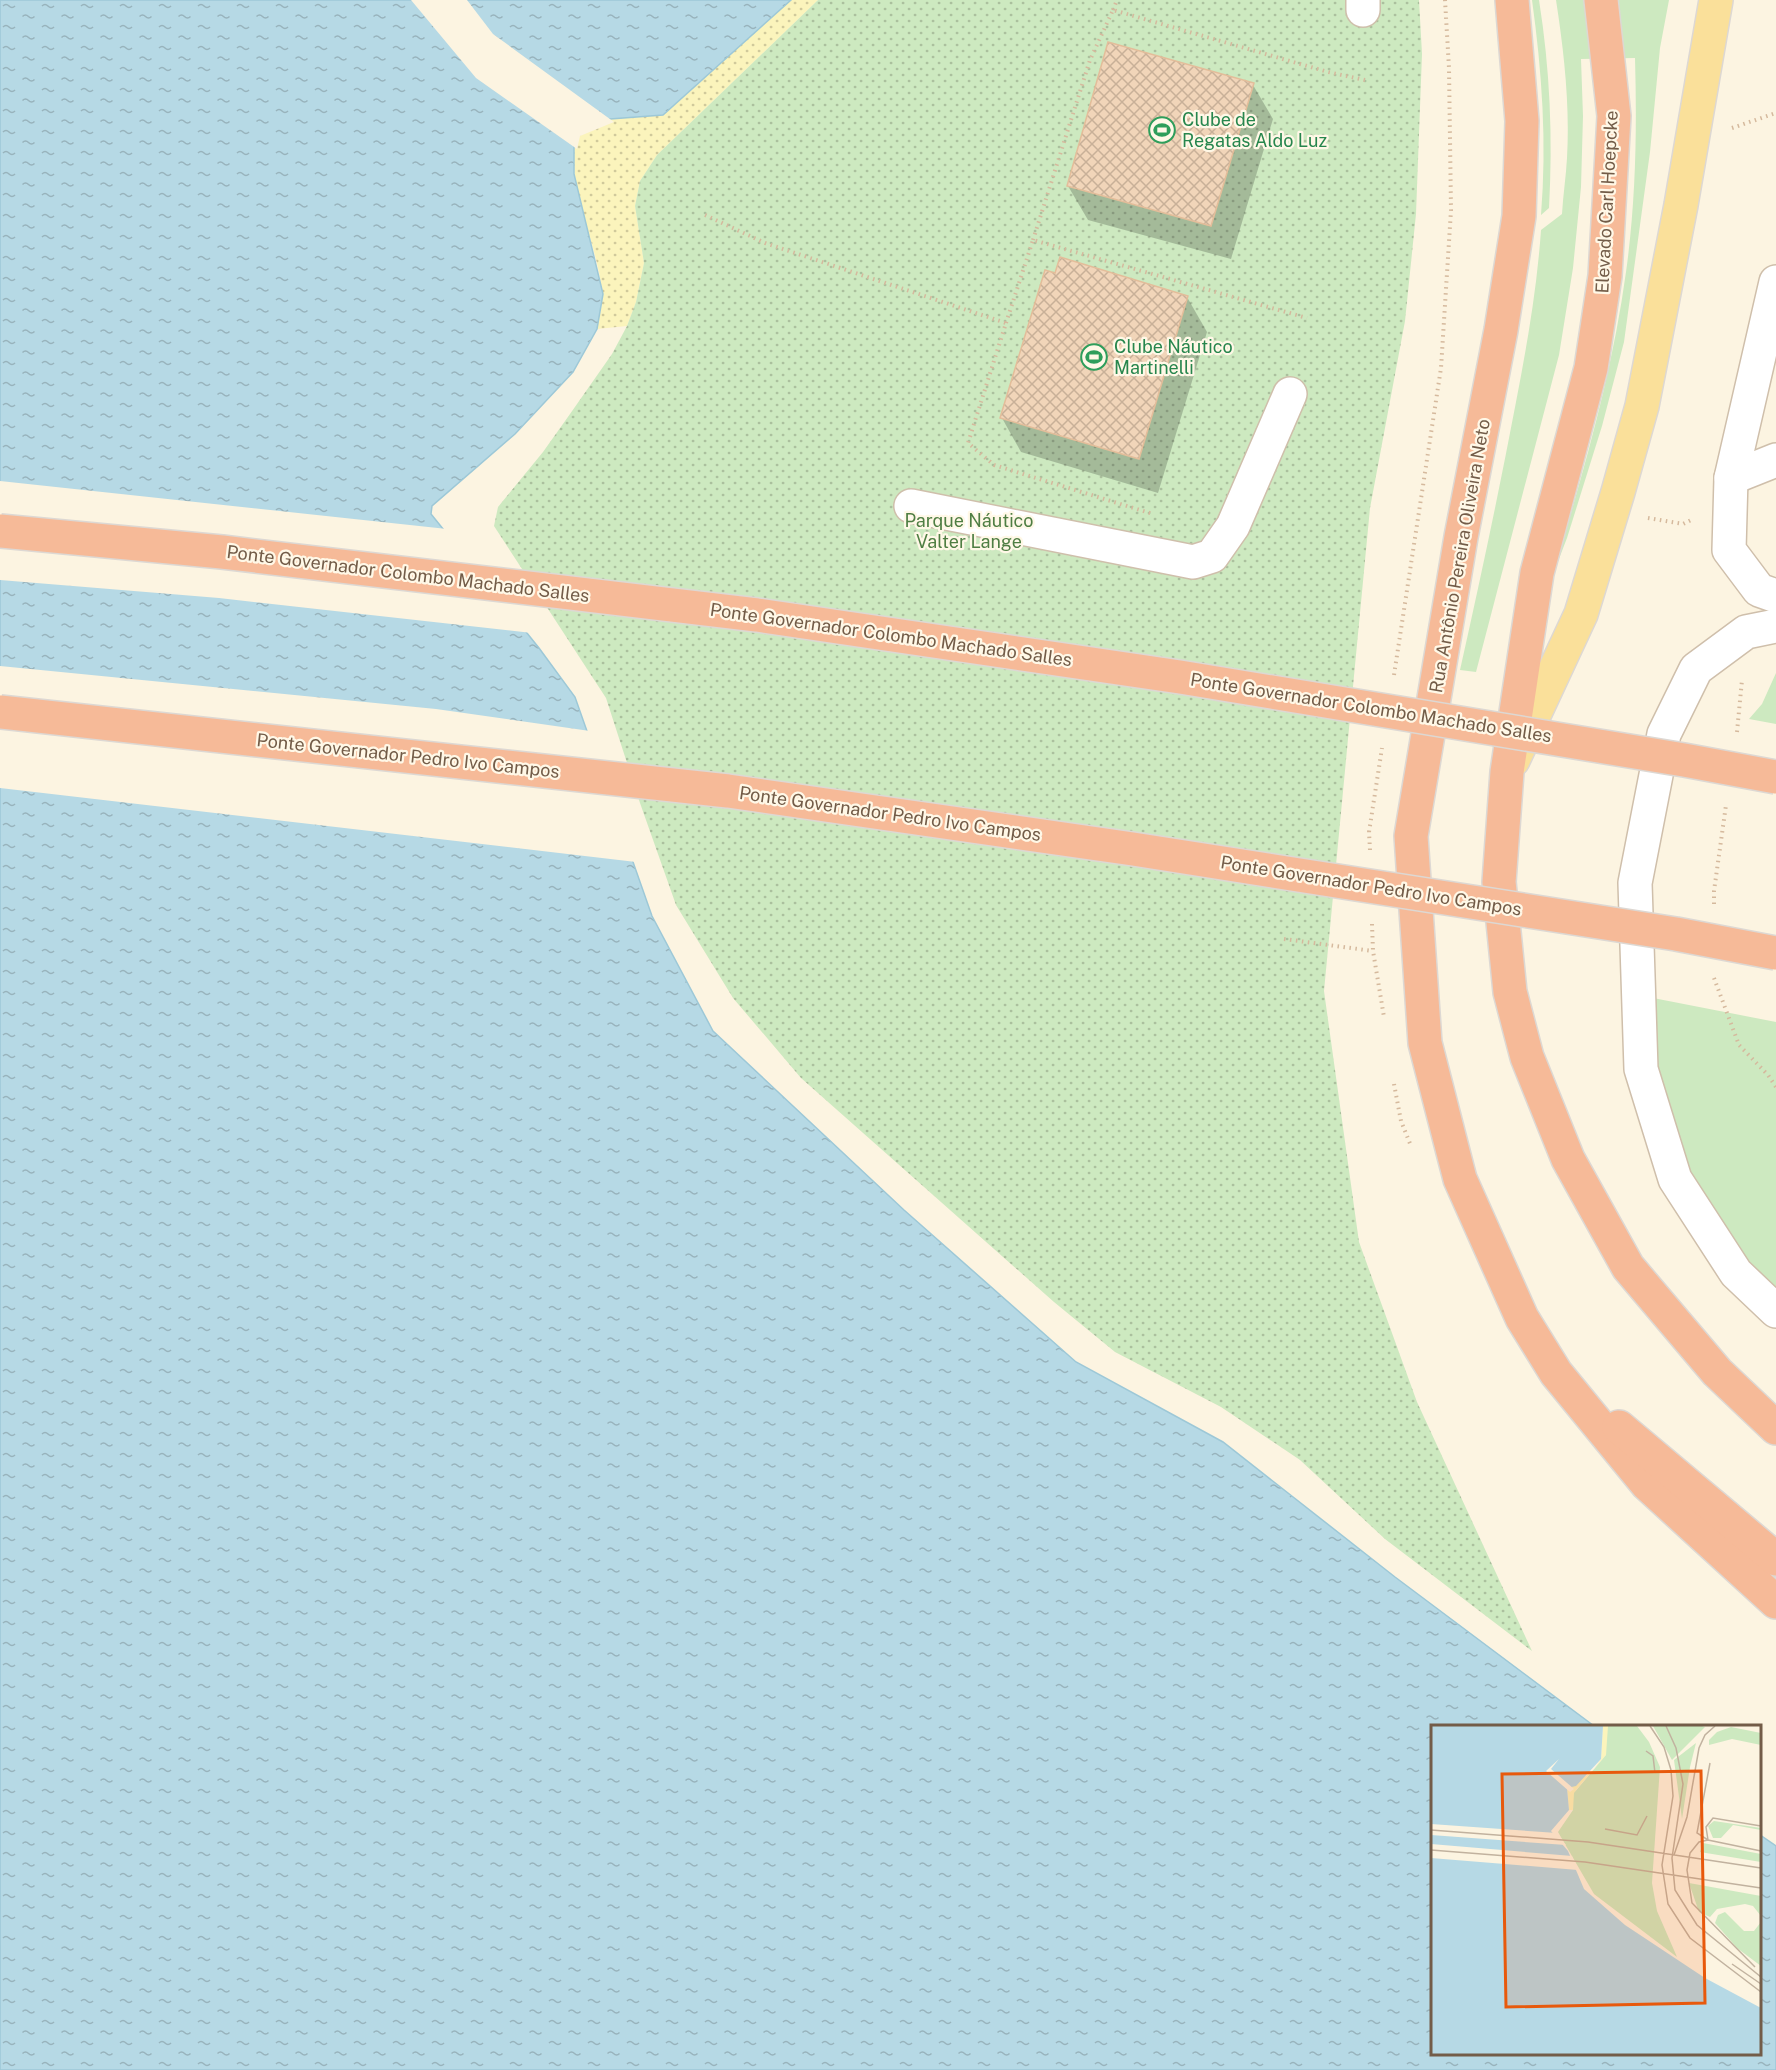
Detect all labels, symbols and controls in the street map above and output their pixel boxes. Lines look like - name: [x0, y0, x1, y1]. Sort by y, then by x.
- place label: Clube de Regatas Aldo Luz: [1182, 109, 1327, 151]
- street label: Elevado Carl Hoepcke: [1591, 110, 1622, 294]
- sports icon: Clube de Regatas Aldo Luz: [1147, 115, 1177, 145]
- place label: Clube Náutico Martinelli: [1114, 336, 1233, 378]
- sports icon: Clube Náutico Martinelli: [1079, 342, 1109, 372]
- street label: Rua Antônio Pereira Oliveira Neto: [1425, 417, 1494, 695]
- park label: Parque Náutico Valter Lange: [904, 510, 1034, 552]
- street label: Ponte Governador Colombo Machado Salles: [225, 541, 591, 606]
- street label: Ponte Governador Colombo Machado Salles: [709, 599, 1073, 670]
- street label: Ponte Governador Colombo Machado Salles: [1189, 669, 1553, 746]
- street label: Ponte Governador Pedro Ivo Campos: [256, 729, 561, 782]
- street label: Ponte Governador Pedro Ivo Campos: [738, 782, 1042, 845]
- street label: Ponte Governador Pedro Ivo Campos: [1219, 851, 1523, 920]
- inset map: [1431, 1725, 1761, 2055]

